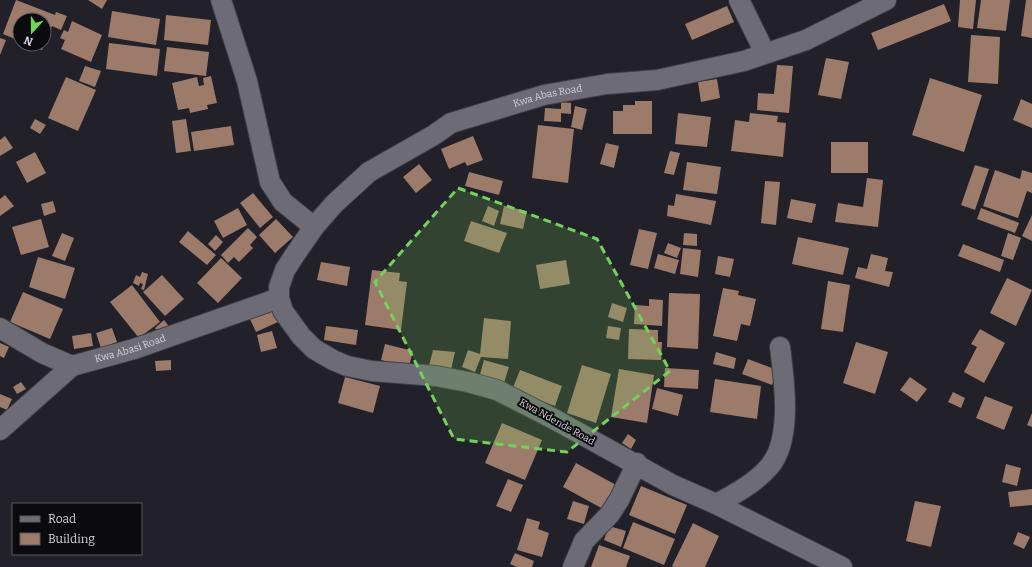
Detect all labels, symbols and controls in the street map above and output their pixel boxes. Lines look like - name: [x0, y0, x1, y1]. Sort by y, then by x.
- north arrow: [12, 12, 52, 52]
- text: N: [22, 33, 35, 48]
- street label: Kwa Abas Road: [512, 82, 583, 110]
- street label: Kwa Abasi Road: [93, 332, 167, 365]
- street label: Kwa Ndende Road: [517, 396, 597, 448]
- legend: [12, 503, 142, 555]
- text: Road: [48, 512, 76, 526]
- text: Building: [48, 532, 95, 546]

